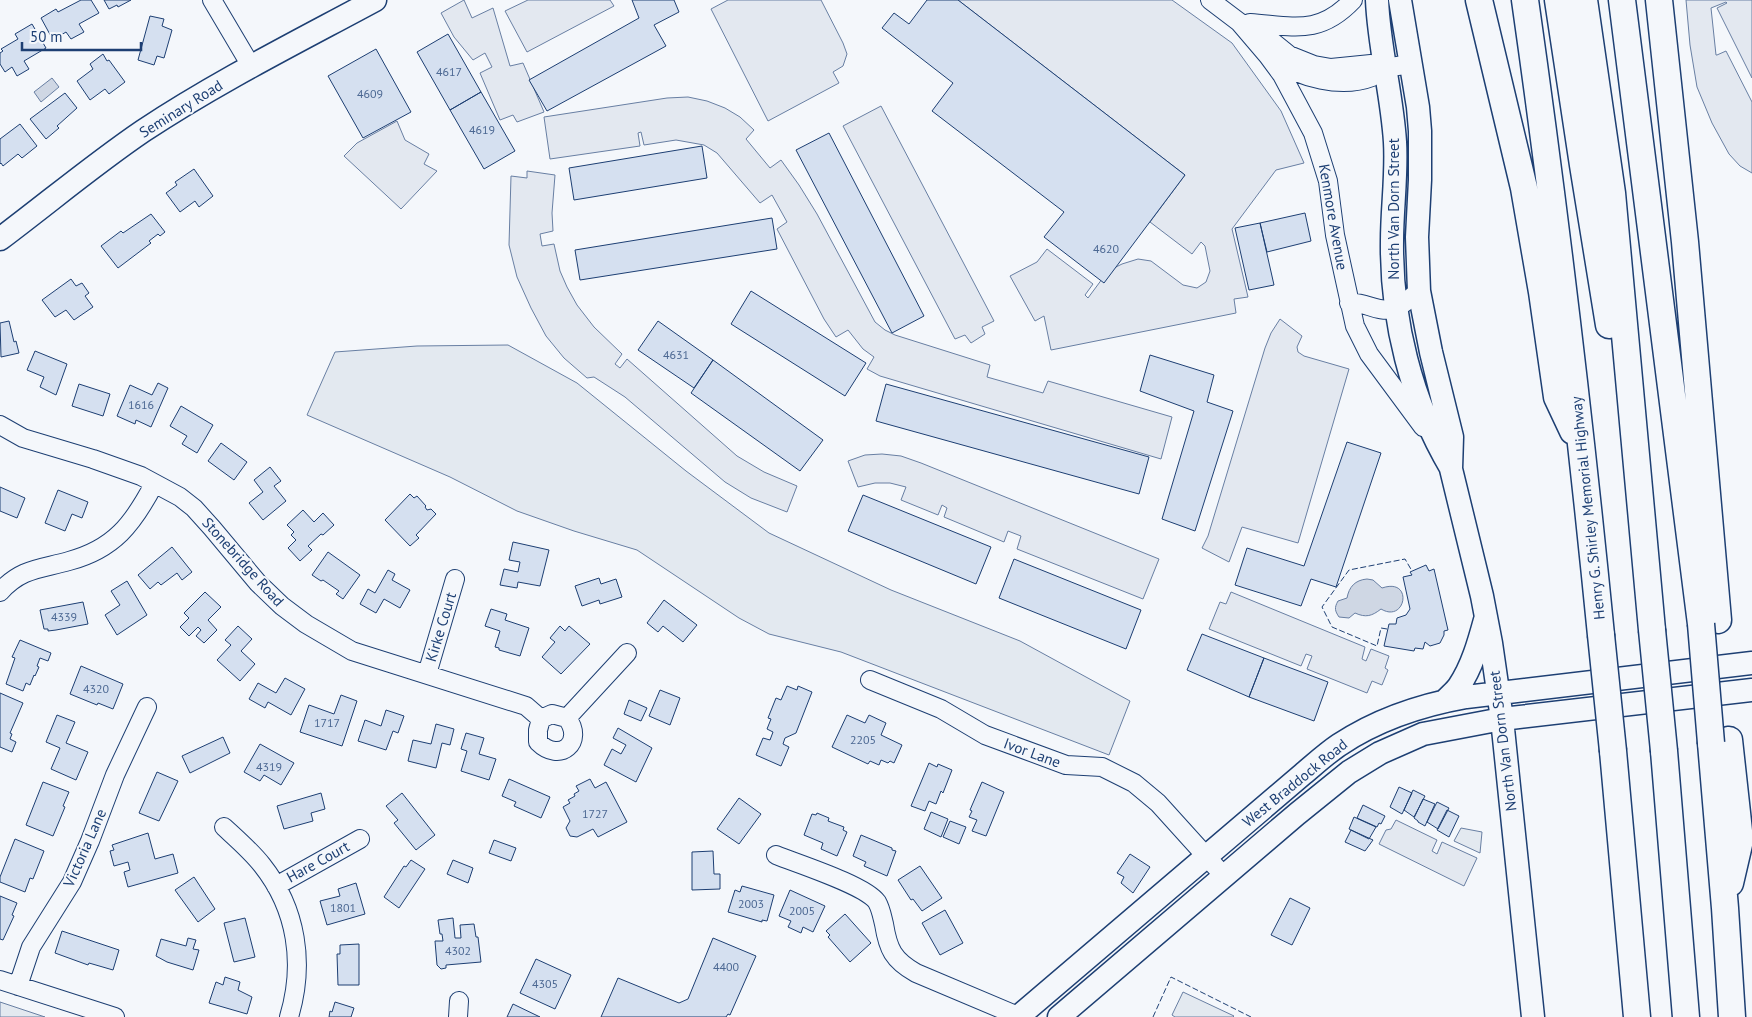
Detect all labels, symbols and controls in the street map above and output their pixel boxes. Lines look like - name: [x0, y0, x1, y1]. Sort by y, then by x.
- scale bar: [22, 20, 141, 52]
- text: 50 m: [30, 27, 63, 46]
- house number: 4617: [436, 64, 462, 79]
- street label: Seminary Road: [136, 75, 226, 142]
- house number: 4609: [357, 86, 383, 101]
- house number: 4619: [469, 122, 495, 137]
- street label: North Van Dorn Street: [1384, 138, 1403, 280]
- street label: Kenmore Avenue: [1315, 162, 1352, 272]
- house number: 4620: [1093, 241, 1120, 256]
- house number: 4631: [663, 347, 689, 362]
- street label: Henry G. Shirley Memorial Highway: [1566, 395, 1609, 621]
- house number: 1616: [128, 397, 154, 412]
- street label: Stonebridge Road: [198, 513, 288, 610]
- street label: Kirke Court: [421, 590, 460, 664]
- house number: 4339: [51, 609, 77, 624]
- street label: North Van Dorn Street: [1484, 670, 1521, 812]
- house number: 4320: [83, 681, 110, 696]
- house number: 1717: [314, 715, 340, 730]
- house number: 2205: [850, 732, 876, 747]
- street label: Ivor Lane: [1001, 733, 1063, 772]
- street label: West Braddock Road: [1238, 734, 1351, 831]
- house number: 4319: [256, 759, 282, 774]
- street label: Victoria Lane: [58, 806, 110, 891]
- house number: 1727: [582, 806, 608, 821]
- street label: Hare Court: [283, 837, 353, 887]
- house number: 2003: [738, 896, 764, 911]
- house number: 1801: [330, 900, 356, 915]
- house number: 2005: [789, 903, 815, 918]
- house number: 4302: [445, 943, 471, 958]
- house number: 4400: [713, 959, 740, 974]
- house number: 4305: [532, 976, 558, 991]

